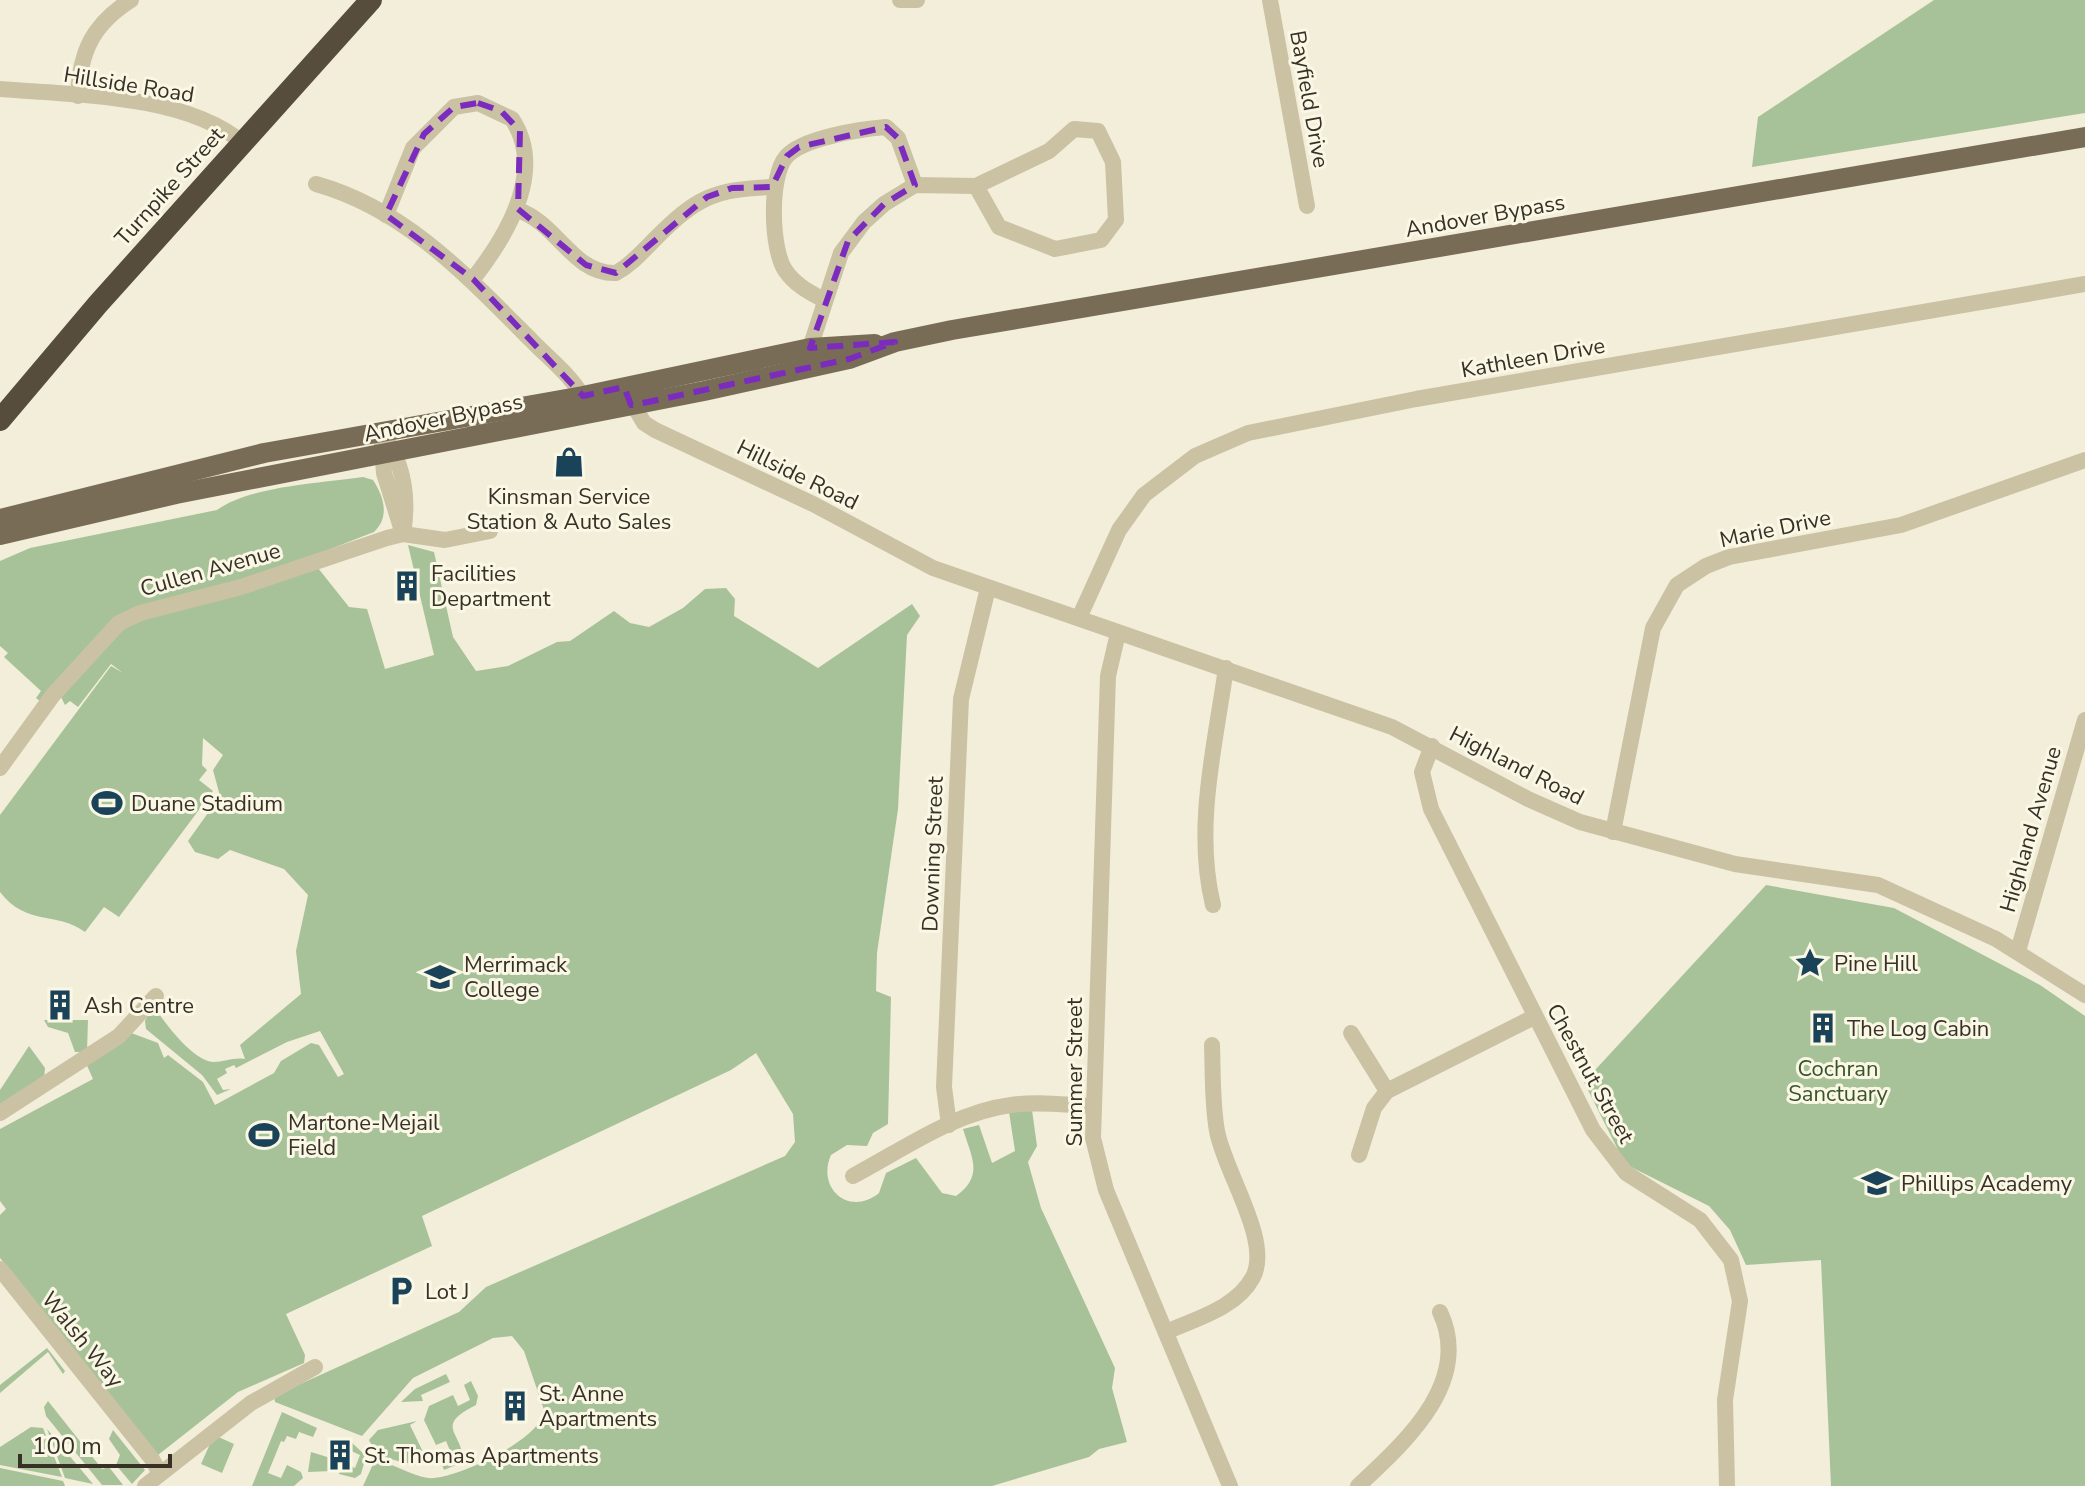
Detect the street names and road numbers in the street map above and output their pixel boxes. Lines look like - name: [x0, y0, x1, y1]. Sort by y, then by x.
- street label: Bayfield Drive: [1282, 28, 1336, 170]
- street label: Hillside Road: [61, 60, 196, 110]
- street label: Turnpike Street: [108, 121, 231, 253]
- street label: Andover Bypass: [1403, 187, 1567, 245]
- street label: Kathleen Drive: [1459, 331, 1608, 385]
- street label: Andover Bypass: [361, 386, 525, 449]
- street label: Hillside Road: [732, 433, 863, 517]
- street label: Marie Drive: [1717, 503, 1834, 555]
- street label: Cullen Avenue: [137, 536, 284, 604]
- street label: Highland Road: [1444, 719, 1589, 813]
- street label: Highland Avenue: [1993, 743, 2069, 916]
- street label: Downing Street: [915, 775, 951, 932]
- street label: Summer Street: [1060, 997, 1090, 1146]
- street label: Chestnut Street: [1539, 998, 1641, 1149]
- street label: Walsh Way: [34, 1285, 131, 1395]

